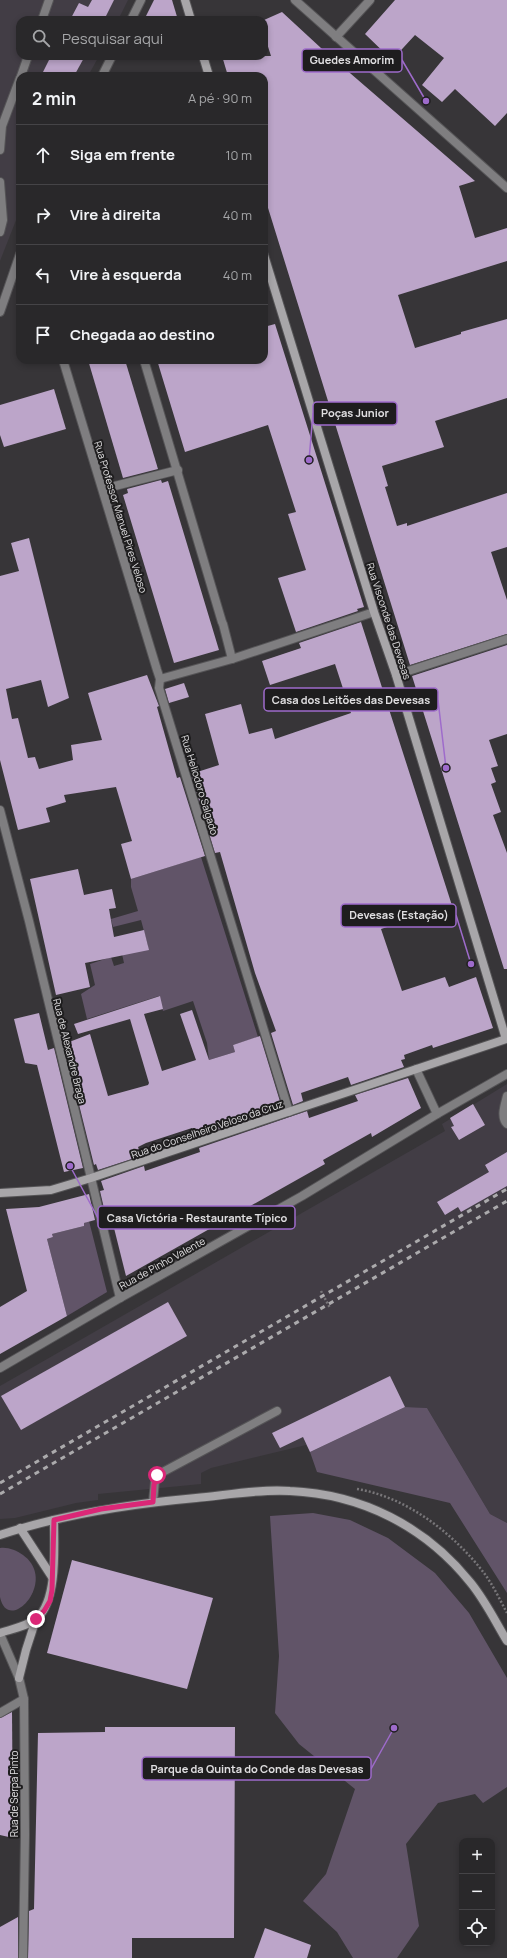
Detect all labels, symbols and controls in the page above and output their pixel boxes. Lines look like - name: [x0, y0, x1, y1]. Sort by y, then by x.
- search box: [16, 16, 268, 60]
- icon: search: [30, 27, 52, 49]
- text: Pesquisar aqui: [62, 28, 163, 49]
- callout: Guedes Amorim: [302, 49, 402, 72]
- text: Guedes Amorim: [310, 52, 394, 67]
- text: 2 min: [32, 87, 76, 110]
- text: A pé · 90 m: [188, 89, 252, 107]
- icon: ahead: [32, 144, 54, 166]
- text: Siga em frente: [70, 144, 175, 165]
- text: 10 m: [225, 146, 252, 164]
- icon: right: [32, 204, 54, 226]
- text: Vire à direita: [70, 204, 161, 225]
- text: 40 m: [223, 206, 252, 224]
- icon: left: [32, 264, 54, 286]
- text: Vire à esquerda: [70, 264, 182, 285]
- text: 40 m: [223, 266, 252, 284]
- icon: arrive: [32, 324, 54, 346]
- text: Chegada ao destino: [70, 324, 215, 345]
- callout: Poças Junior: [313, 402, 397, 425]
- text: Poças Junior: [321, 405, 390, 420]
- street label: Rua Professor Manuel Pires Veloso: [91, 439, 151, 595]
- street label: Rua Visconde das Devesas: [363, 561, 415, 681]
- callout: Casa dos Leitões das Devesas: [264, 688, 438, 711]
- text: Casa dos Leitões das Devesas: [272, 692, 430, 707]
- street label: Rua Heliodoro Salgado: [178, 733, 222, 837]
- callout: Devesas (Estação): [341, 904, 456, 927]
- text: Devesas (Estação): [349, 907, 449, 922]
- street label: Rua de Alexandre Braga: [50, 997, 90, 1105]
- street label: Rua do Conselheiro Veloso da Cruz: [129, 1096, 285, 1162]
- callout: Casa Victória - Restaurante Típico: [98, 1206, 295, 1229]
- text: Casa Victória - Restaurante Típico: [107, 1210, 287, 1225]
- street label: Rua de Pinho Valente: [116, 1233, 208, 1293]
- route start: [148, 1466, 166, 1484]
- route end: [27, 1610, 45, 1628]
- street label: Rua de Serpa Pinto: [7, 1751, 21, 1837]
- callout: Parque da Quinta do Conde das Devesas: [142, 1757, 371, 1780]
- text: Parque da Quinta do Conde das Devesas: [150, 1761, 364, 1776]
- map controls: [459, 1838, 495, 1946]
- button: +: [459, 1838, 495, 1874]
- button: −: [459, 1874, 495, 1910]
- button: locate: [459, 1910, 495, 1946]

